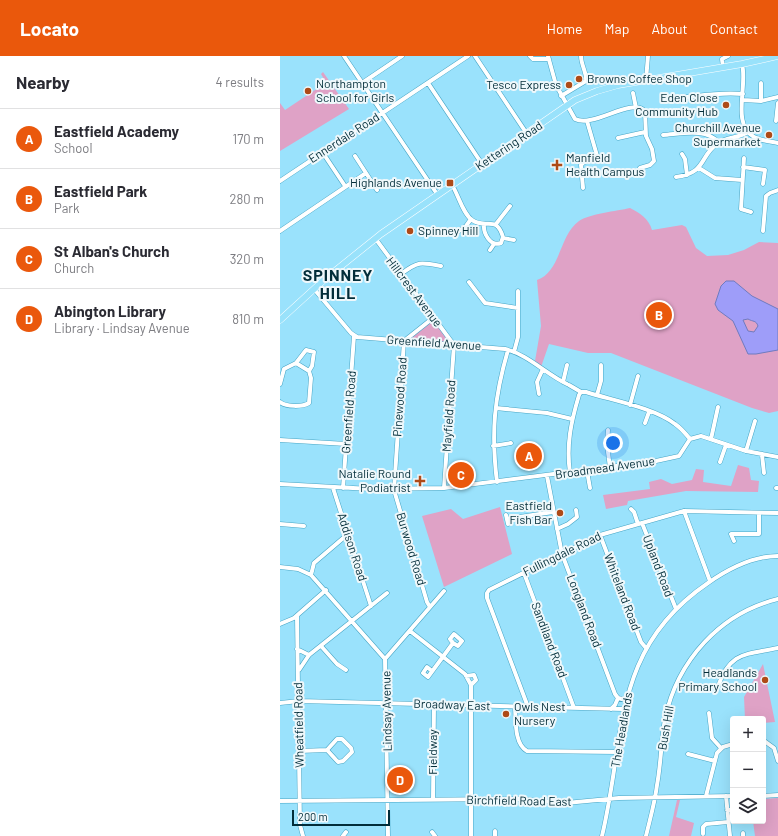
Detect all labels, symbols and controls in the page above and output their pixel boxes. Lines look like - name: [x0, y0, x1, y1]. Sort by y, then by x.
- text: Locato: [20, 17, 79, 40]
- text: Home: [547, 20, 583, 37]
- text: Map: [605, 20, 629, 37]
- text: About: [651, 20, 688, 37]
- text: Contact: [710, 20, 758, 37]
- place label: Browns Coffee Shop: [587, 71, 692, 85]
- text: Nearby: [16, 72, 70, 92]
- text: 4 results: [216, 74, 264, 90]
- marker: Browns Coffee Shop: [574, 74, 584, 84]
- place label: Northampton School for Girls: [316, 76, 394, 104]
- place label: Tesco Express: [486, 77, 561, 91]
- marker: Tesco Express: [564, 80, 574, 90]
- marker: Northampton School for Girls: [303, 86, 313, 96]
- place label: Eden Close Community Hub: [635, 90, 718, 118]
- marker: Eden Close Community Hub: [721, 100, 731, 110]
- street label: Ennerdale Road: [305, 109, 381, 165]
- street label: Kettering Road: [472, 118, 545, 173]
- place label: Churchill Avenue Supermarket: [675, 120, 761, 148]
- text: Eastfield Academy: [54, 122, 179, 140]
- marker: Churchill Avenue Supermarket: [764, 130, 774, 140]
- text: A: [25, 131, 33, 147]
- text: 170 m: [233, 131, 264, 147]
- text: School: [54, 140, 92, 156]
- place label: Manfield Health Campus: [566, 150, 645, 178]
- marker: Manfield Health Campus: [551, 159, 563, 171]
- place label: Highlands Avenue: [350, 175, 442, 189]
- marker: Highlands Avenue: [445, 178, 455, 188]
- text: Eastfield Park: [54, 182, 147, 200]
- text: B: [25, 191, 33, 207]
- text: 280 m: [230, 191, 264, 207]
- text: Park: [54, 200, 80, 216]
- place label: Spinney Hill: [418, 223, 478, 237]
- marker: Spinney Hill: [405, 226, 415, 236]
- text: St Alban's Church: [54, 242, 169, 260]
- text: C: [25, 251, 33, 267]
- text: 320 m: [230, 251, 264, 267]
- street label: Hillcrest Avenue: [384, 254, 446, 329]
- text: Church: [54, 260, 94, 276]
- district label: SPINNEY HILL: [303, 265, 373, 302]
- pin: B: [646, 300, 672, 330]
- text: Abington Library: [54, 302, 166, 320]
- text: D: [25, 311, 33, 327]
- text: 810 m: [232, 311, 264, 327]
- text: Library · Lindsay Avenue: [54, 320, 190, 336]
- street label: Greenfield Avenue: [386, 332, 482, 352]
- street label: Pinewood Road: [389, 357, 409, 437]
- street label: Greenfield Road: [338, 370, 358, 454]
- street label: Mayfield Road: [439, 379, 458, 452]
- your location: [603, 433, 623, 453]
- pin: A: [516, 441, 542, 471]
- street label: Broadmead Avenue: [554, 453, 656, 481]
- pin: C: [448, 460, 474, 490]
- place label: Natalie Round Podiatrist: [338, 466, 411, 494]
- marker: Natalie Round Podiatrist: [414, 475, 426, 487]
- place label: Eastfield Fish Bar: [505, 498, 553, 526]
- marker: Eastfield Fish Bar: [555, 508, 565, 518]
- street label: Addison Road: [335, 511, 371, 583]
- street label: Burwood Road: [394, 511, 430, 587]
- street label: Fullingdale Road: [520, 528, 603, 578]
- street label: Upland Road: [641, 533, 677, 599]
- street label: Whiteland Road: [602, 551, 644, 632]
- street label: Longland Road: [565, 572, 605, 649]
- street label: Sandiland Road: [529, 600, 571, 679]
- place label: Headlands Primary School: [678, 665, 757, 693]
- street label: Lindsay Avenue: [378, 671, 394, 751]
- marker: Headlands Primary School: [760, 675, 770, 685]
- street label: Wheatfield Road: [290, 682, 306, 768]
- street label: The Headlands: [607, 691, 635, 769]
- street label: Broadway East: [413, 696, 491, 712]
- place label: Owls Nest Nursery: [514, 699, 566, 727]
- street label: Bush Hill: [654, 705, 676, 751]
- marker: Owls Nest Nursery: [501, 709, 511, 719]
- map controls: [730, 716, 766, 824]
- button: +: [730, 716, 766, 752]
- street label: Fieldway: [425, 729, 439, 775]
- button: −: [730, 752, 766, 788]
- pin: D: [387, 765, 413, 795]
- button: layers: [730, 788, 766, 824]
- street label: Birchfield Road East: [466, 792, 572, 808]
- scale bar: [292, 808, 390, 827]
- text: 200 m: [298, 810, 328, 823]

